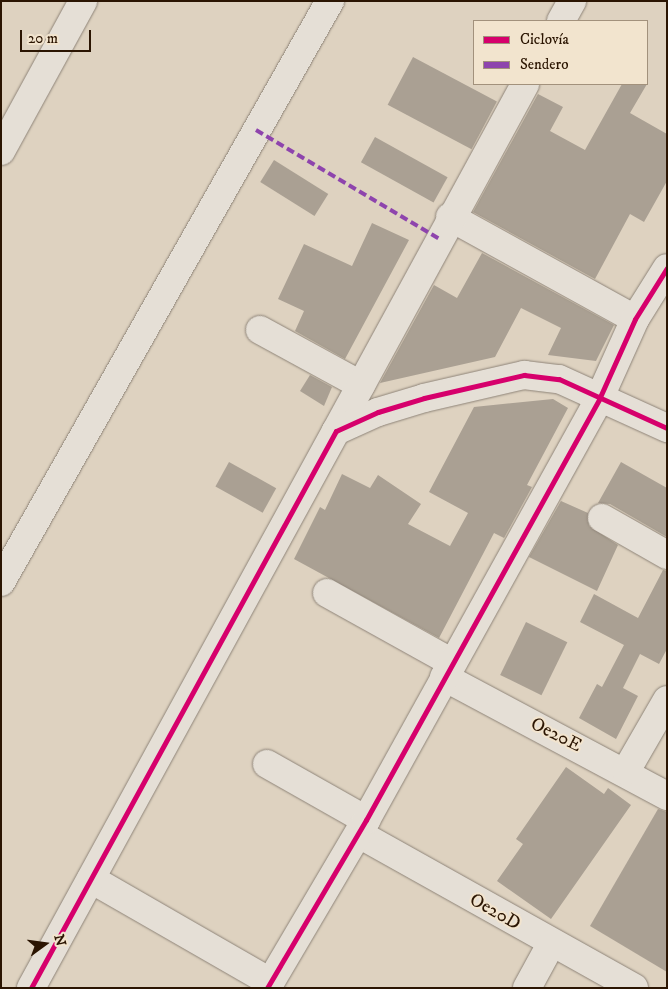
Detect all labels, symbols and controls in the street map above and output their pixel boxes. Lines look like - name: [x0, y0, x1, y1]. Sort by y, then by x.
- scale bar: [22, 20, 94, 52]
- legend: [473, 20, 648, 85]
- text: 20 m: [28, 29, 58, 48]
- text: Ciclovía: [520, 30, 569, 49]
- text: Sendero: [520, 55, 568, 74]
- street label: Oe20E: [527, 713, 585, 757]
- street label: Oe20D: [465, 888, 525, 936]
- north arrow: [20, 919, 70, 969]
- text: N: [49, 933, 70, 948]

